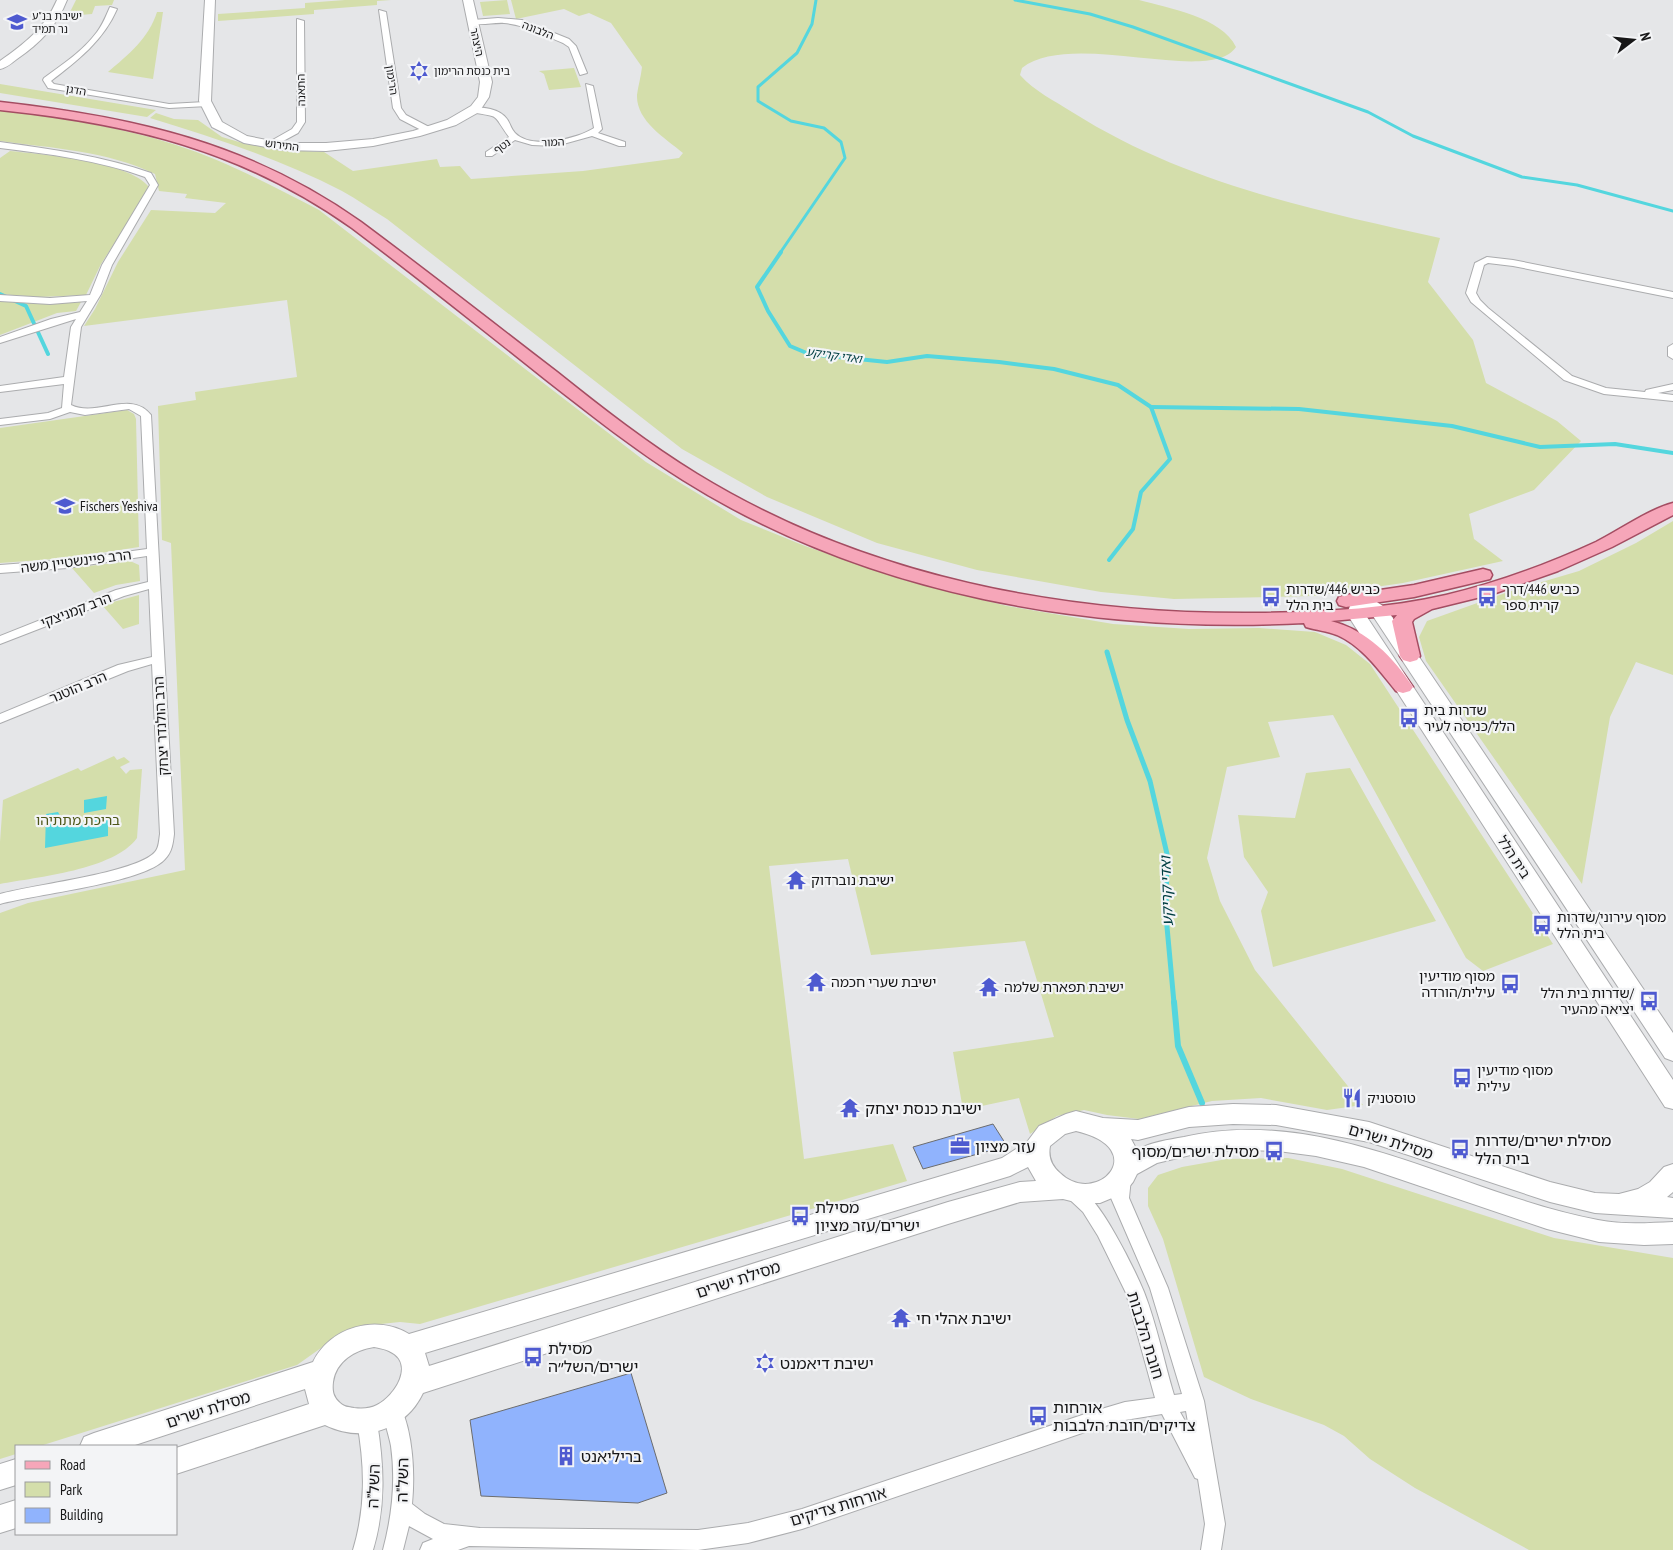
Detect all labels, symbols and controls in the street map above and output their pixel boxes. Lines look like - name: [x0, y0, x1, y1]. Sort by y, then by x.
- place label: ישיבת בנ"ע נר תמיד: [32, 9, 82, 36]
- school or university icon: ישיבת בנ"ע נר תמיד: [6, 11, 28, 33]
- north arrow: [1608, 15, 1658, 65]
- street label: הלבונה: [520, 18, 556, 42]
- street label: היצהר: [467, 26, 487, 58]
- text: N: [1636, 30, 1655, 43]
- synagogue icon: בית כנסת הרימון: [408, 60, 430, 82]
- street label: הרימון: [383, 64, 401, 96]
- place label: בית כנסת הרימון: [434, 64, 510, 78]
- street label: התאנה: [294, 74, 308, 106]
- street label: הדגן: [65, 81, 87, 99]
- street label: נטף: [491, 135, 513, 157]
- street label: המור: [541, 135, 565, 149]
- street label: התירוש: [264, 136, 300, 154]
- water label: ואדי קריקע: [805, 344, 864, 367]
- school or university icon: Fischers Yeshiva: [54, 495, 76, 517]
- place label: Fischers Yeshiva: [80, 497, 158, 515]
- street label: הרב פיינשטיין משה: [20, 545, 132, 577]
- place label: כביש 446/שדרות בית הלל: [1286, 580, 1380, 614]
- place label: כביש 446/דרך קרית ספר: [1502, 580, 1579, 614]
- bus stop icon: כביש 446/שדרות בית הלל: [1260, 586, 1282, 608]
- bus stop icon: כביש 446/דרך קרית ספר: [1476, 586, 1498, 608]
- street label: הרב קמניצקי: [38, 588, 114, 632]
- street label: הרב הוטנר: [47, 667, 109, 707]
- street label: הרב הולנדר יצחק: [149, 676, 173, 776]
- place label: שדרות בית הלל/כניסה לעיר: [1424, 701, 1515, 735]
- bus stop icon: שדרות בית הלל/כניסה לעיר: [1398, 707, 1420, 729]
- park label: בריכת מתתיהו: [36, 811, 120, 829]
- street label: בית הלל: [1493, 832, 1535, 882]
- water label: ואדי קריקע: [1155, 854, 1177, 926]
- temple icon: ישיבת נוברדוק: [785, 869, 807, 891]
- place label: ישיבת נוברדוק: [811, 871, 894, 889]
- place label: מסוף עירוני/שדרות בית הלל: [1557, 908, 1666, 942]
- bus stop icon: מסוף עירוני/שדרות בית הלל: [1531, 914, 1553, 936]
- place label: מסוף מודיעין עילית/הורדה: [1419, 967, 1495, 1001]
- temple icon: ישיבת שערי חכמה: [805, 971, 827, 993]
- place label: ישיבת שערי חכמה: [831, 973, 936, 991]
- bus stop icon: מסוף מודיעין עילית/הורדה: [1499, 973, 1521, 995]
- temple icon: ישיבת תפארת שלמה: [978, 976, 1000, 998]
- place label: ישיבת תפארת שלמה: [1004, 978, 1124, 996]
- place label: שדרות בית הלל/ יציאה מהעיר: [1541, 984, 1635, 1018]
- bus stop icon: שדרות בית הלל/ יציאה מהעיר: [1638, 990, 1660, 1012]
- place label: מסוף מודיעין עילית: [1477, 1061, 1553, 1095]
- bus stop icon: מסוף מודיעין עילית: [1451, 1067, 1473, 1089]
- restaurant icon: טוסטניק: [1341, 1087, 1363, 1109]
- place label: טוסטניק: [1367, 1089, 1416, 1107]
- temple icon: ישיבת כנסת יצחק: [839, 1097, 861, 1119]
- place label: ישיבת כנסת יצחק: [865, 1098, 982, 1118]
- street label: מסילת ישרים: [1346, 1119, 1436, 1163]
- place label: מסילת ישרים/שדרות בית הלל: [1475, 1130, 1611, 1168]
- office icon: עזר מציון: [949, 1135, 971, 1157]
- place label: עזר מציון: [975, 1136, 1035, 1156]
- bus stop icon: מסילת ישרים/שדרות בית הלל: [1449, 1138, 1471, 1160]
- bus stop icon: מסילת ישרים/מסוף: [1263, 1140, 1285, 1162]
- place label: מסילת ישרים/מסוף: [1131, 1141, 1259, 1161]
- place label: מסילת ישרים/עזר מציון: [815, 1197, 920, 1235]
- bus stop icon: מסילת ישרים/עזר מציון: [789, 1205, 811, 1227]
- street label: מסילת ישרים: [693, 1256, 783, 1302]
- street label: חובת הלבבות: [1123, 1289, 1169, 1381]
- temple icon: ישיבת אהלי חי: [890, 1307, 912, 1329]
- place label: ישיבת אהלי חי: [916, 1308, 1012, 1328]
- place label: מסילת ישרים/השל״ה: [548, 1338, 639, 1376]
- bus stop icon: מסילת ישרים/השל״ה: [522, 1346, 544, 1368]
- synagogue icon: ישיבת דיאמנט: [754, 1352, 776, 1374]
- place label: ישיבת דיאמנט: [780, 1353, 874, 1373]
- street label: מסילת ישרים: [163, 1386, 253, 1432]
- place label: אורחות צדיקים/חובת הלבבות: [1053, 1397, 1196, 1435]
- bus stop icon: אורחות צדיקים/חובת הלבבות: [1027, 1405, 1049, 1427]
- legend: [15, 1445, 178, 1535]
- building icon: בריליאנט: [555, 1445, 577, 1467]
- place label: בריליאנט: [581, 1446, 642, 1466]
- text: Road: [60, 1455, 86, 1474]
- street label: השל"ה: [392, 1457, 412, 1503]
- street label: השל”ה: [362, 1463, 384, 1509]
- text: Park: [60, 1480, 82, 1499]
- street label: אורחות צדיקים: [787, 1482, 889, 1530]
- text: Building: [60, 1505, 103, 1524]

